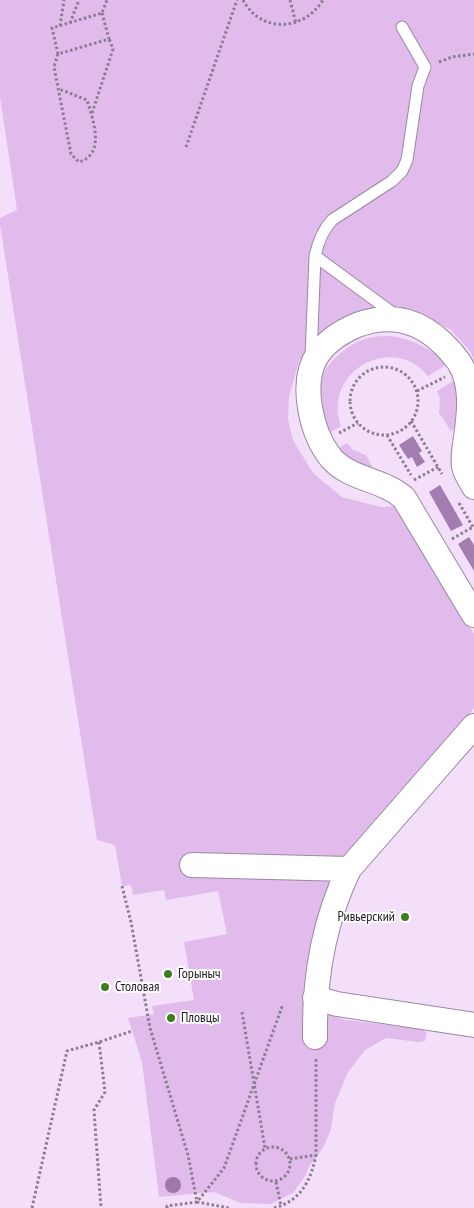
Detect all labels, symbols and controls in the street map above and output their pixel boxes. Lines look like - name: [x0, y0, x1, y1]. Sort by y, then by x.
- place label: Ривьерский: [338, 909, 395, 925]
- marker: Ривьерский: [399, 911, 411, 923]
- place label: Горыныч: [178, 966, 221, 982]
- marker: Горыныч: [162, 968, 174, 980]
- place label: Столовая: [115, 979, 159, 995]
- marker: Столовая: [99, 981, 111, 993]
- place label: Пловцы: [181, 1010, 219, 1026]
- marker: Пловцы: [165, 1012, 177, 1024]

